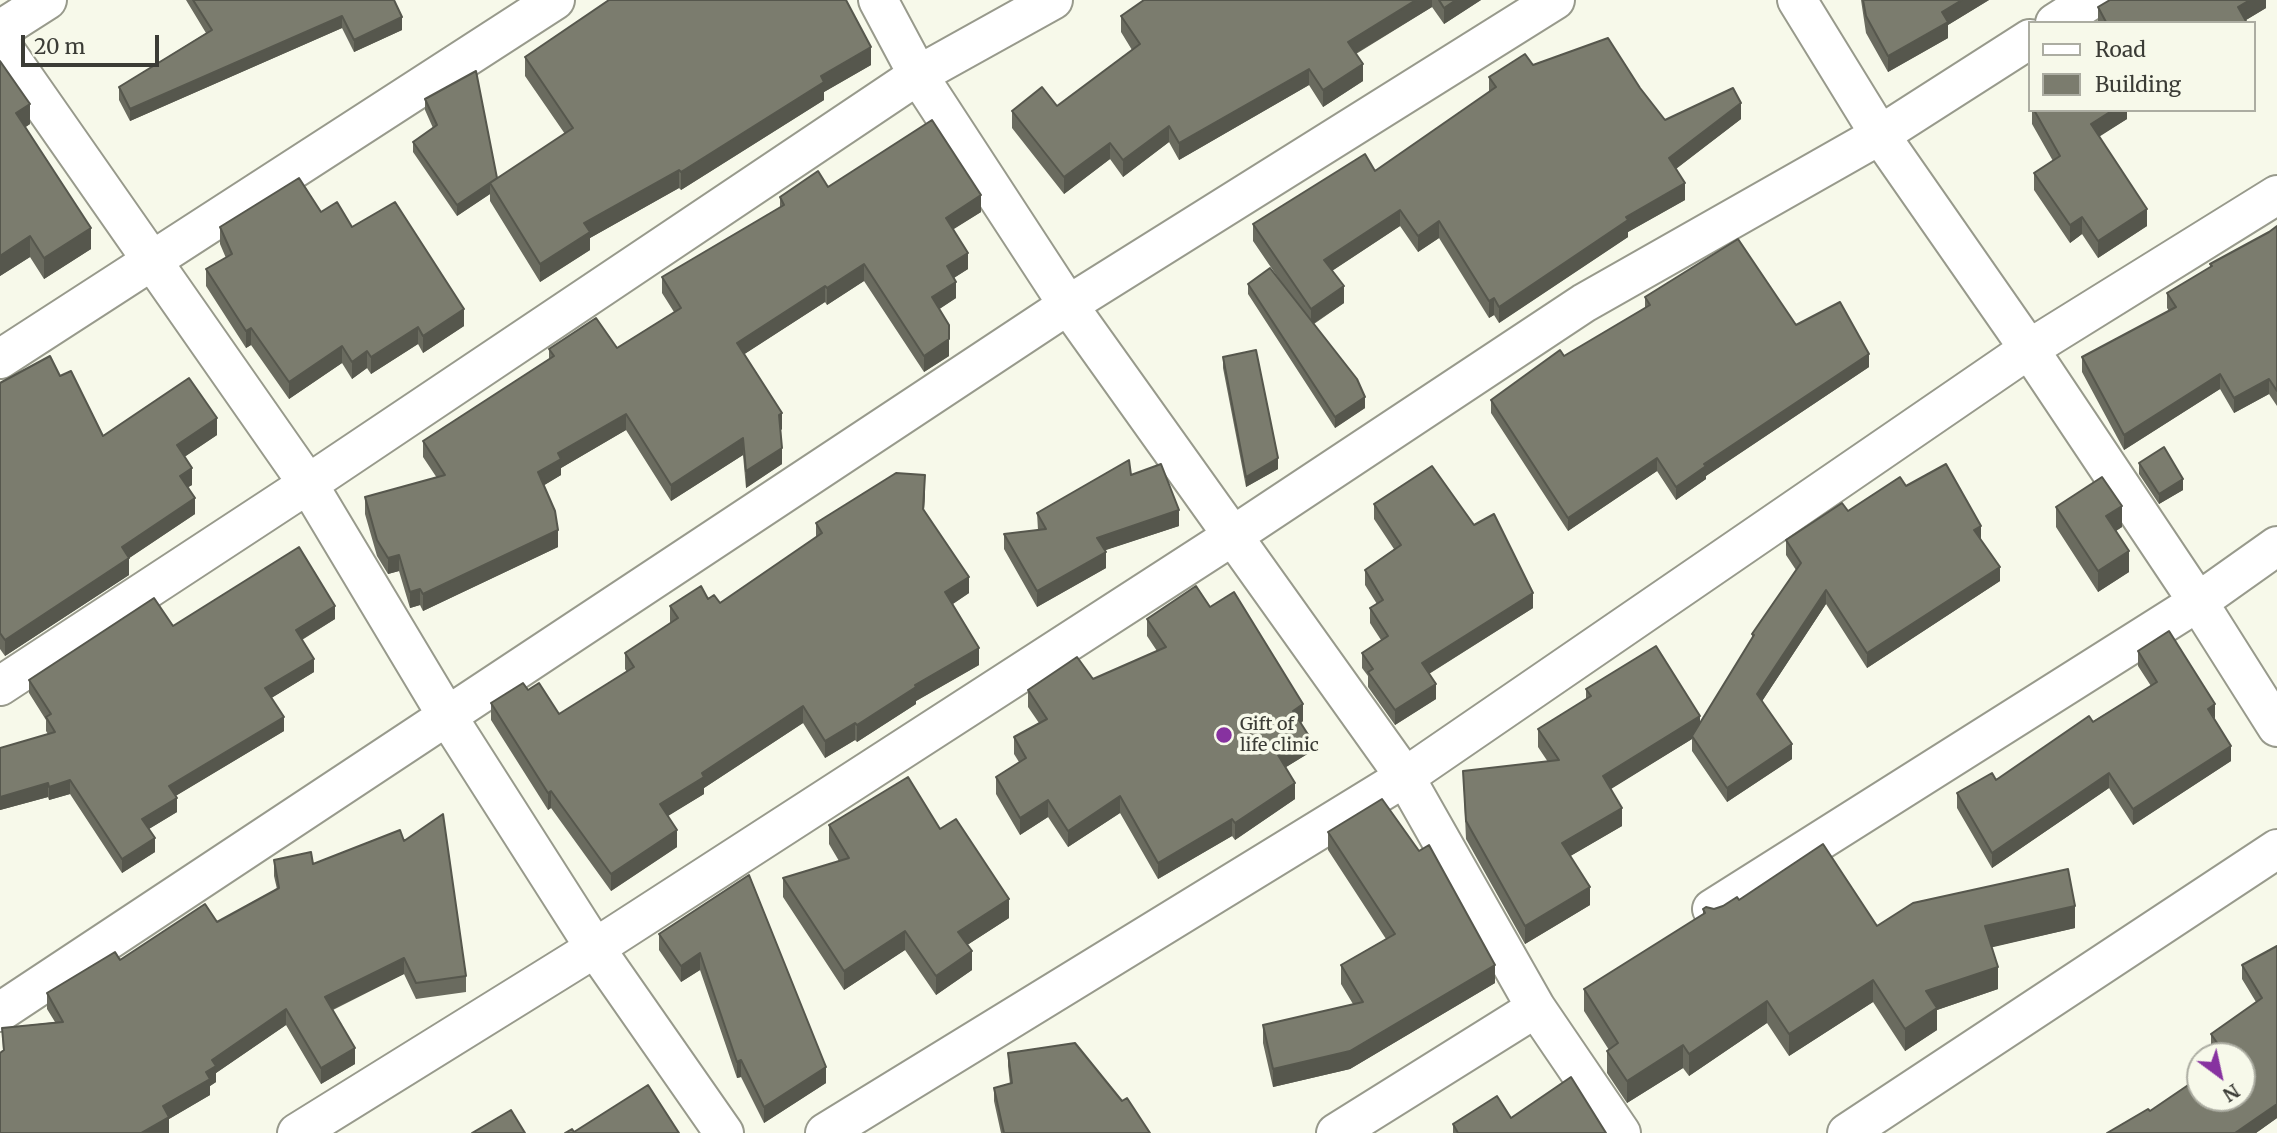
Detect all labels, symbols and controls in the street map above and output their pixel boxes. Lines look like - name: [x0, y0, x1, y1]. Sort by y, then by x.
- scale bar: [24, 21, 163, 65]
- legend: [2028, 21, 2256, 112]
- text: 20 m: [34, 33, 85, 60]
- text: Road: [2095, 36, 2146, 63]
- text: Building: [2095, 71, 2181, 98]
- place label: Gift of life clinic: [1240, 714, 1319, 756]
- marker: Gift of life clinic: [1214, 725, 1234, 745]
- north arrow: [2186, 1042, 2256, 1112]
- text: N: [2219, 1079, 2244, 1107]

